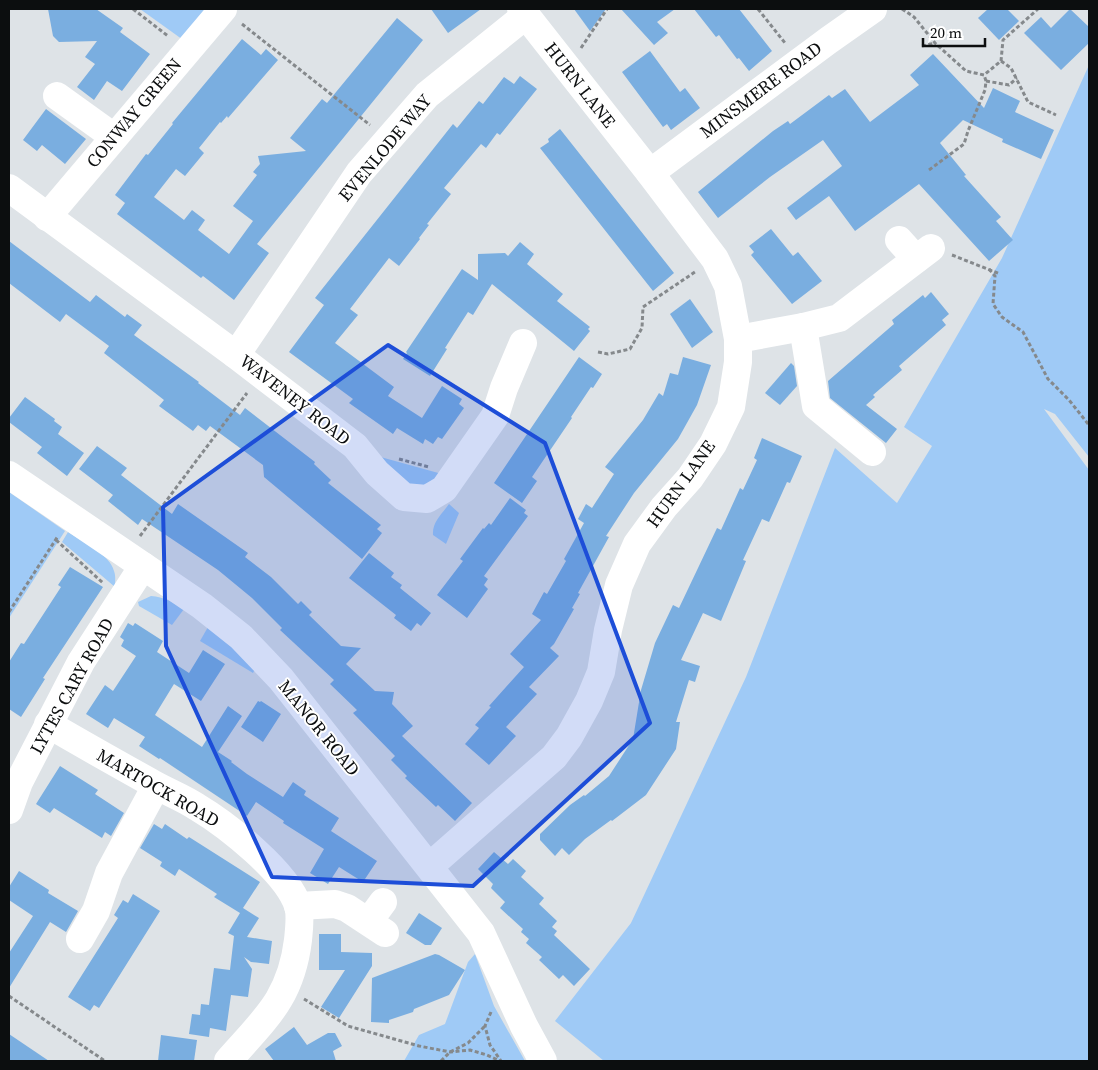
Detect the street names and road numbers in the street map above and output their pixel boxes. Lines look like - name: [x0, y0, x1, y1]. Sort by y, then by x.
- street label: MINSMERE ROAD: [695, 35, 827, 144]
- street label: HURN LANE: [539, 37, 622, 133]
- street label: CONWAY GREEN: [80, 52, 187, 173]
- street label: EVENLODE WAY: [332, 88, 437, 207]
- street label: WAVENEY ROAD: [235, 348, 356, 451]
- street label: HURN LANE: [640, 435, 721, 533]
- street label: LYTES CARY ROAD: [24, 613, 119, 758]
- street label: MANOR ROAD: [273, 674, 366, 781]
- street label: MARTOCK ROAD: [92, 742, 224, 833]

